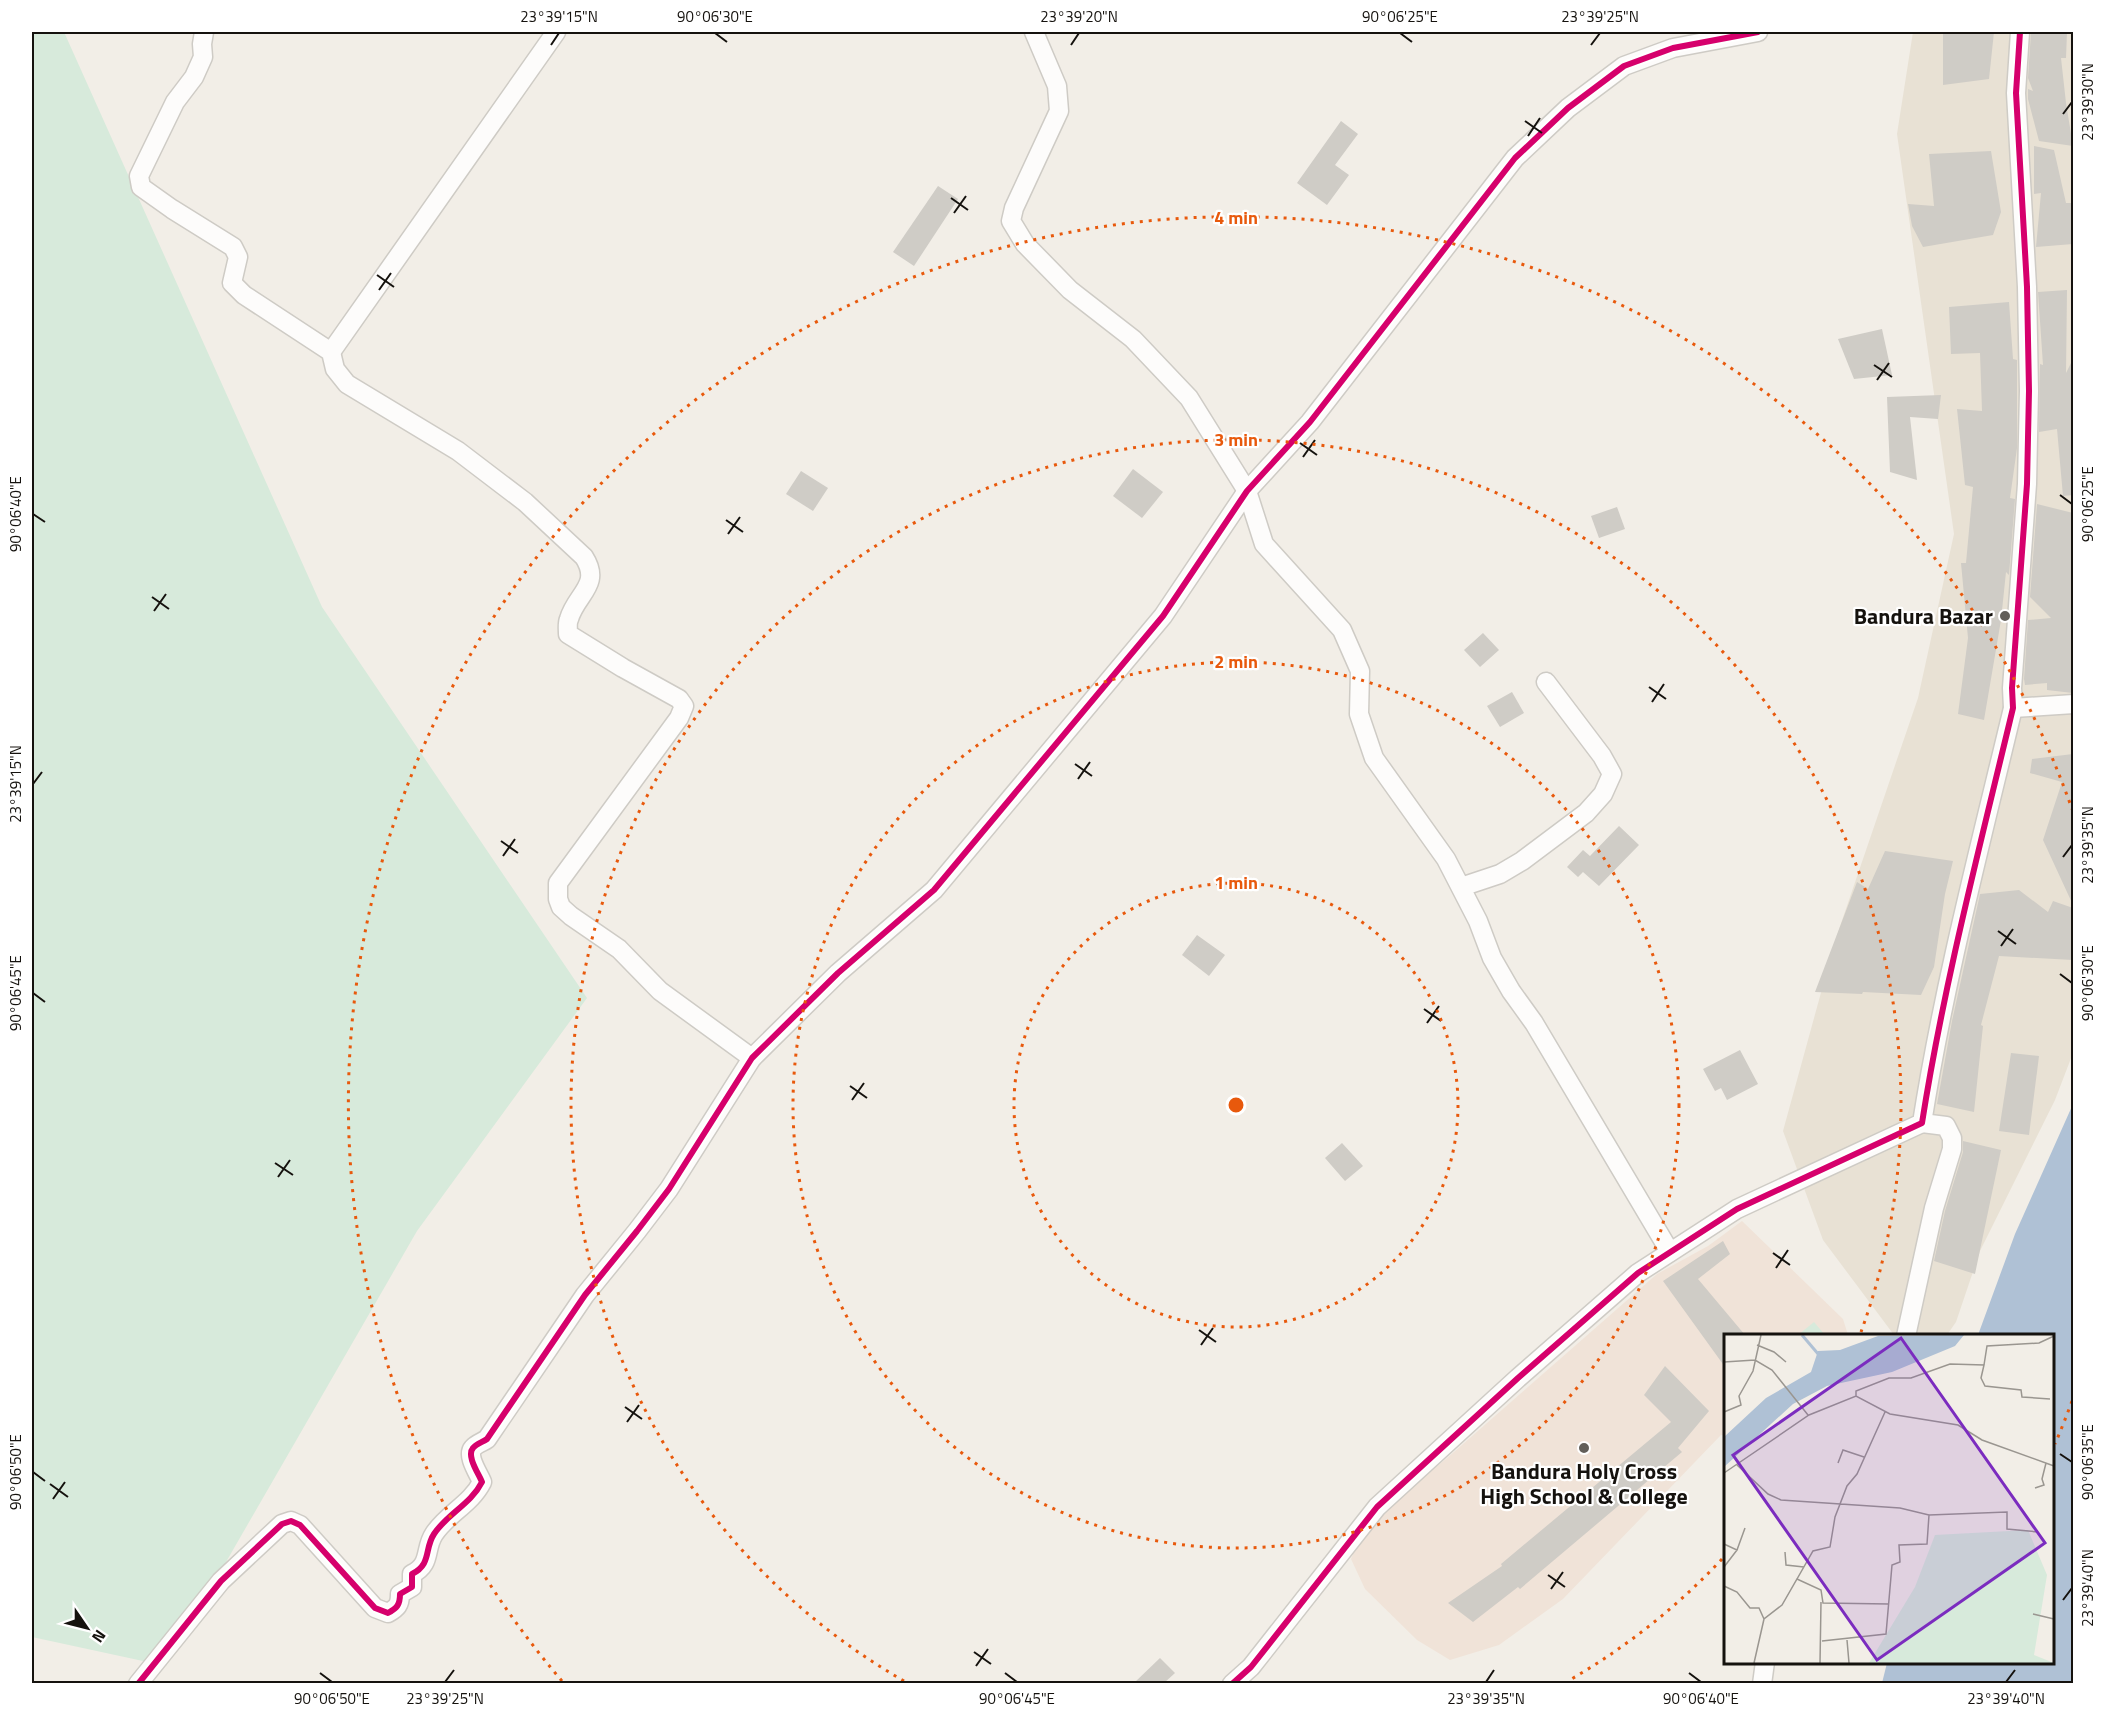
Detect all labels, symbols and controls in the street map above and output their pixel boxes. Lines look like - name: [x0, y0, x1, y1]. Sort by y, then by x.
- text: 23°39'15"N: [520, 5, 598, 28]
- text: 90°06'30"E: [677, 5, 753, 28]
- text: 23°39'20"N: [1040, 5, 1118, 28]
- text: 90°06'25"E: [1362, 5, 1438, 28]
- text: 23°39'25"N: [1561, 5, 1639, 28]
- text: 23°39'30"N: [2076, 63, 2099, 141]
- text: 4 min: [1214, 204, 1258, 231]
- text: 3 min: [1214, 426, 1258, 453]
- text: 90°06'25"E: [2076, 466, 2099, 542]
- text: 90°06'40"E: [4, 476, 27, 552]
- place label: Bandura Bazar: [1854, 599, 1993, 633]
- marker: Bandura Bazar: [1998, 609, 2012, 623]
- text: 2 min: [1214, 648, 1258, 675]
- text: 23°39'15"N: [4, 745, 27, 823]
- text: 23°39'35"N: [2076, 806, 2099, 884]
- text: 1 min: [1214, 869, 1258, 896]
- text: 90°06'30"E: [2076, 945, 2099, 1021]
- text: 90°06'45"E: [4, 955, 27, 1031]
- centre of rings: [1226, 1095, 1246, 1115]
- inset map: [1724, 1334, 2054, 1664]
- text: 90°06'35"E: [2076, 1424, 2099, 1500]
- text: 90°06'50"E: [4, 1434, 27, 1510]
- marker: Bandura Holy Cross High School & College: [1577, 1441, 1591, 1455]
- place label: Bandura Holy Cross High School & College: [1480, 1454, 1688, 1513]
- text: 23°39'40"N: [2076, 1549, 2099, 1627]
- north arrow: [57, 1598, 117, 1658]
- text: N: [86, 1625, 112, 1648]
- text: 90°06'50"E: [294, 1687, 370, 1710]
- text: 23°39'25"N: [406, 1687, 484, 1710]
- text: 90°06'45"E: [979, 1687, 1055, 1710]
- text: 23°39'35"N: [1447, 1687, 1525, 1710]
- text: 90°06'40"E: [1663, 1687, 1739, 1710]
- text: 23°39'40"N: [1967, 1687, 2045, 1710]

